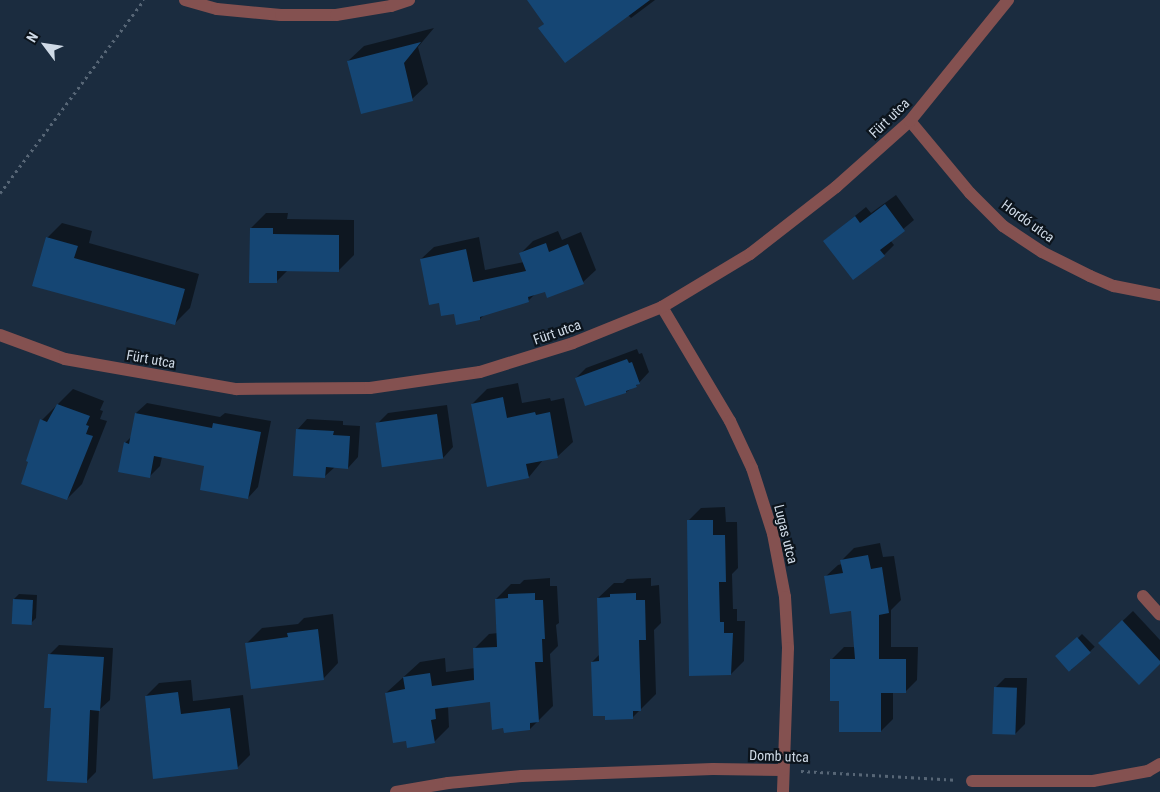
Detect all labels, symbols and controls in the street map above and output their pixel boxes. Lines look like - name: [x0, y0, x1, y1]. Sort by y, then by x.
- north arrow: [20, 20, 70, 70]
- text: N: [23, 29, 41, 45]
- street label: Fürt utca: [865, 95, 913, 141]
- street label: Hordó utca: [998, 196, 1058, 246]
- street label: Fürt utca: [531, 316, 583, 348]
- street label: Fürt utca: [125, 346, 177, 372]
- street label: Lugas utca: [771, 503, 801, 565]
- street label: Domb utca: [749, 747, 809, 765]

